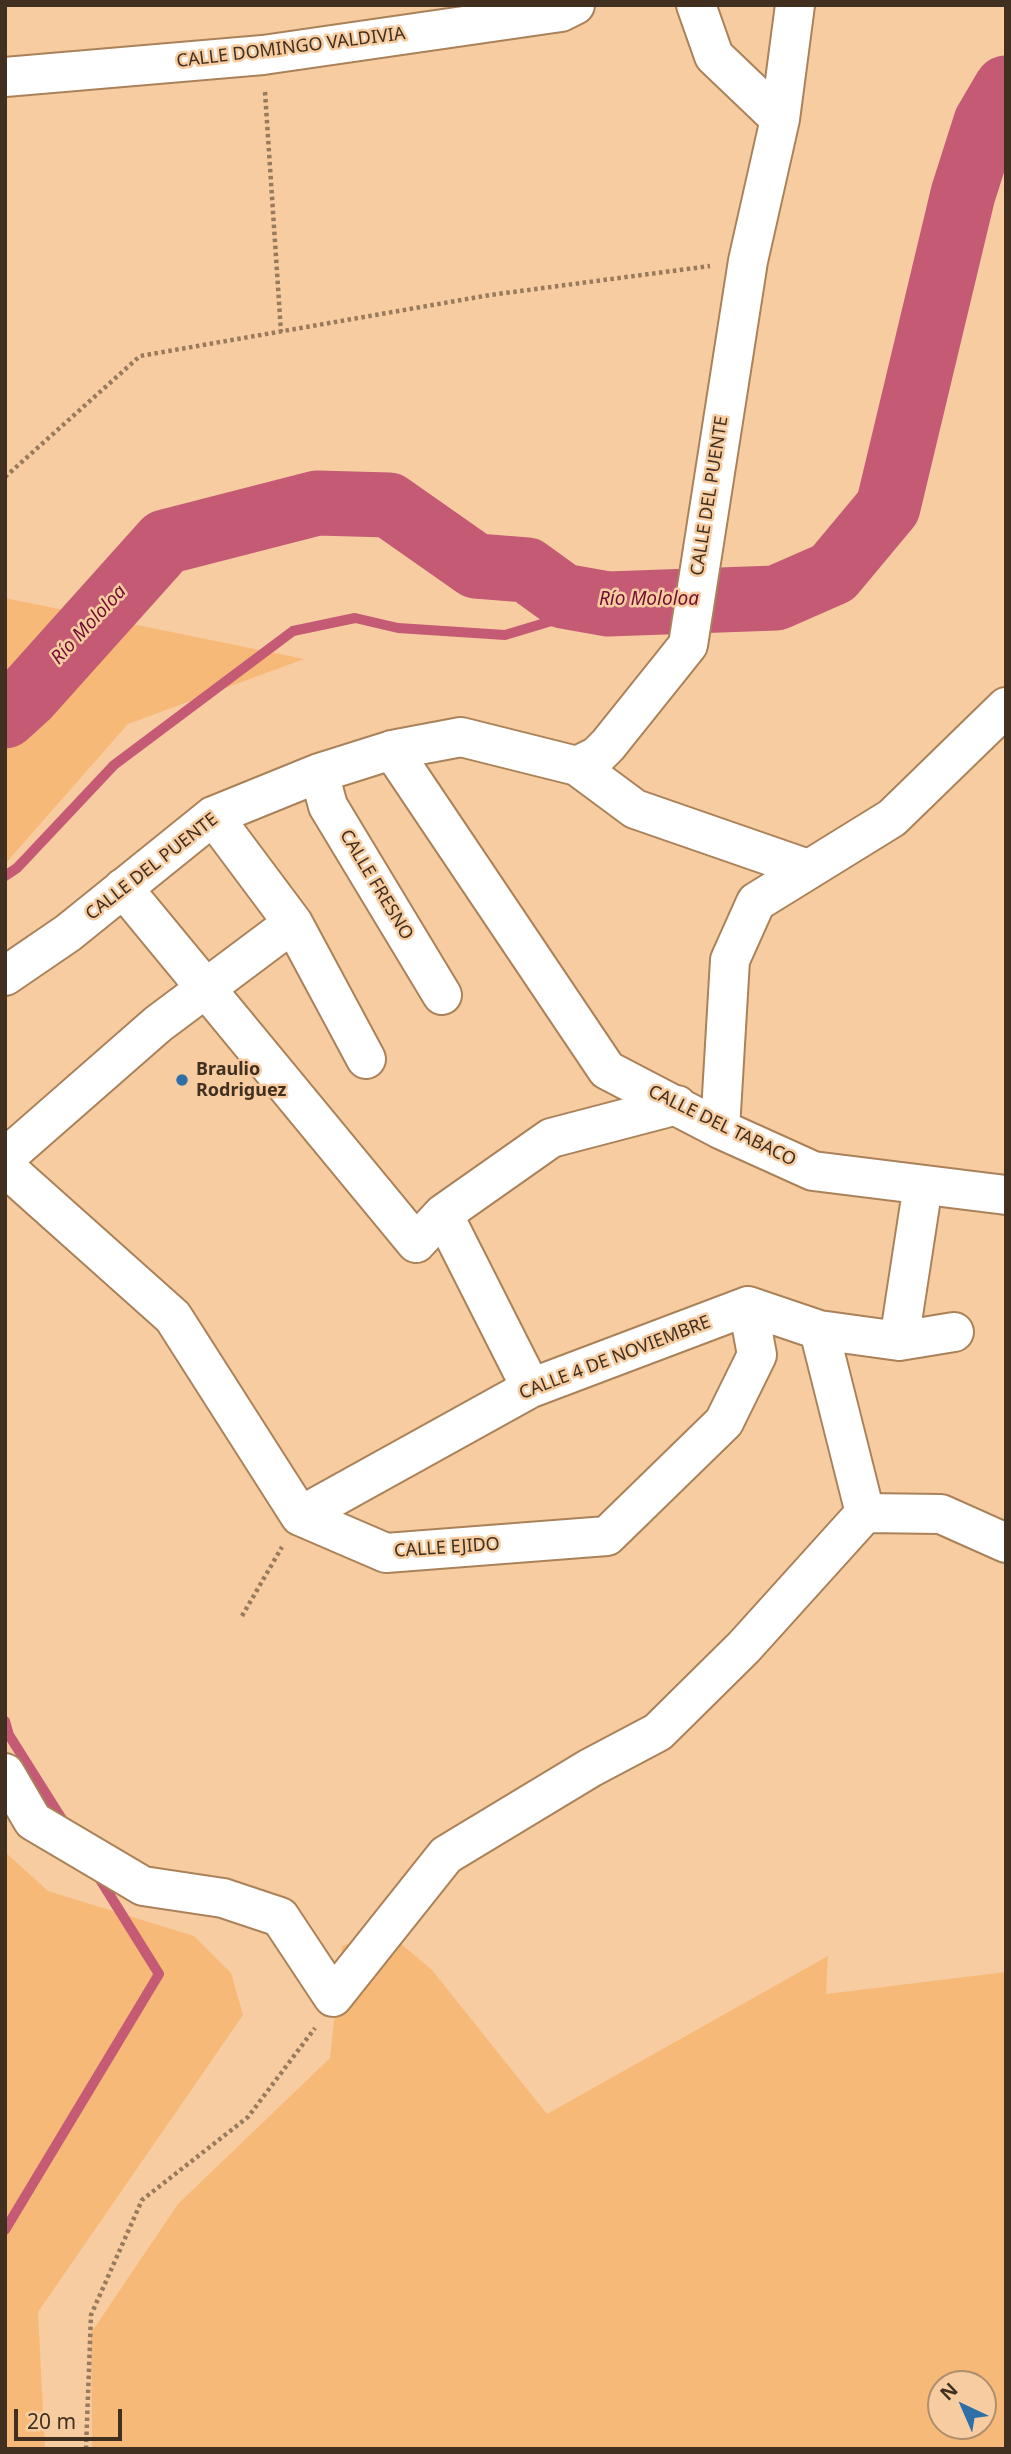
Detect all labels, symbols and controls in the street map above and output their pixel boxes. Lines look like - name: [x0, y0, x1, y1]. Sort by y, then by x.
- street label: CALLE DOMINGO VALDIVIA: [175, 23, 407, 73]
- street label: CALLE DEL PUENTE: [687, 415, 733, 577]
- water label: Río Mololoa: [47, 581, 131, 669]
- water label: Río Mololoa: [599, 589, 699, 611]
- street label: CALLE DEL PUENTE: [82, 809, 222, 925]
- street label: CALLE FRESNO: [335, 826, 417, 944]
- place label: Braulio Rodriguez: [196, 1059, 286, 1102]
- marker: Braulio Rodriguez: [174, 1072, 190, 1088]
- street label: CALLE DEL TABACO: [645, 1081, 799, 1171]
- street label: CALLE 4 DE NOVIEMBRE: [516, 1312, 714, 1404]
- street label: CALLE EJIDO: [394, 1534, 500, 1562]
- north arrow: [927, 2370, 997, 2440]
- text: N: [934, 2377, 963, 2406]
- scale bar: [18, 2394, 126, 2438]
- text: 20 m: [27, 2407, 76, 2435]

